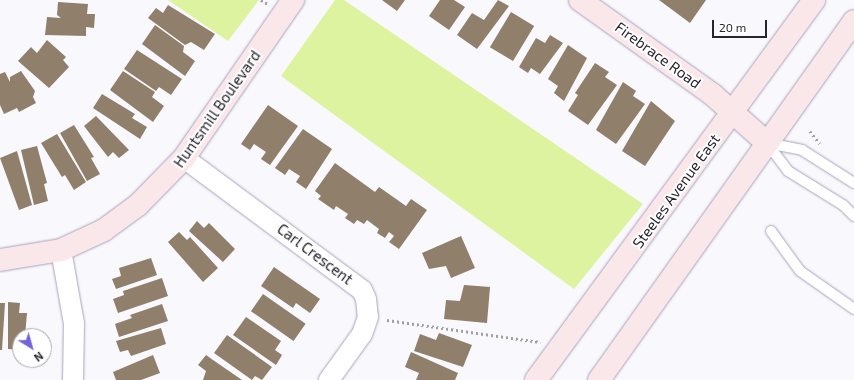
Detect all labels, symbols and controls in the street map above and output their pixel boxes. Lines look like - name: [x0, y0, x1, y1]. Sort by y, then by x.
- scale bar: [714, 12, 769, 38]
- street label: Firebrace Road: [612, 18, 704, 92]
- text: 20 m: [719, 20, 746, 34]
- street label: Huntsmill Boulevard: [170, 47, 264, 171]
- street label: Steeles Avenue East: [628, 130, 724, 252]
- street label: Carl Crescent: [274, 220, 356, 288]
- north arrow: [12, 328, 52, 368]
- text: N: [32, 350, 46, 365]

